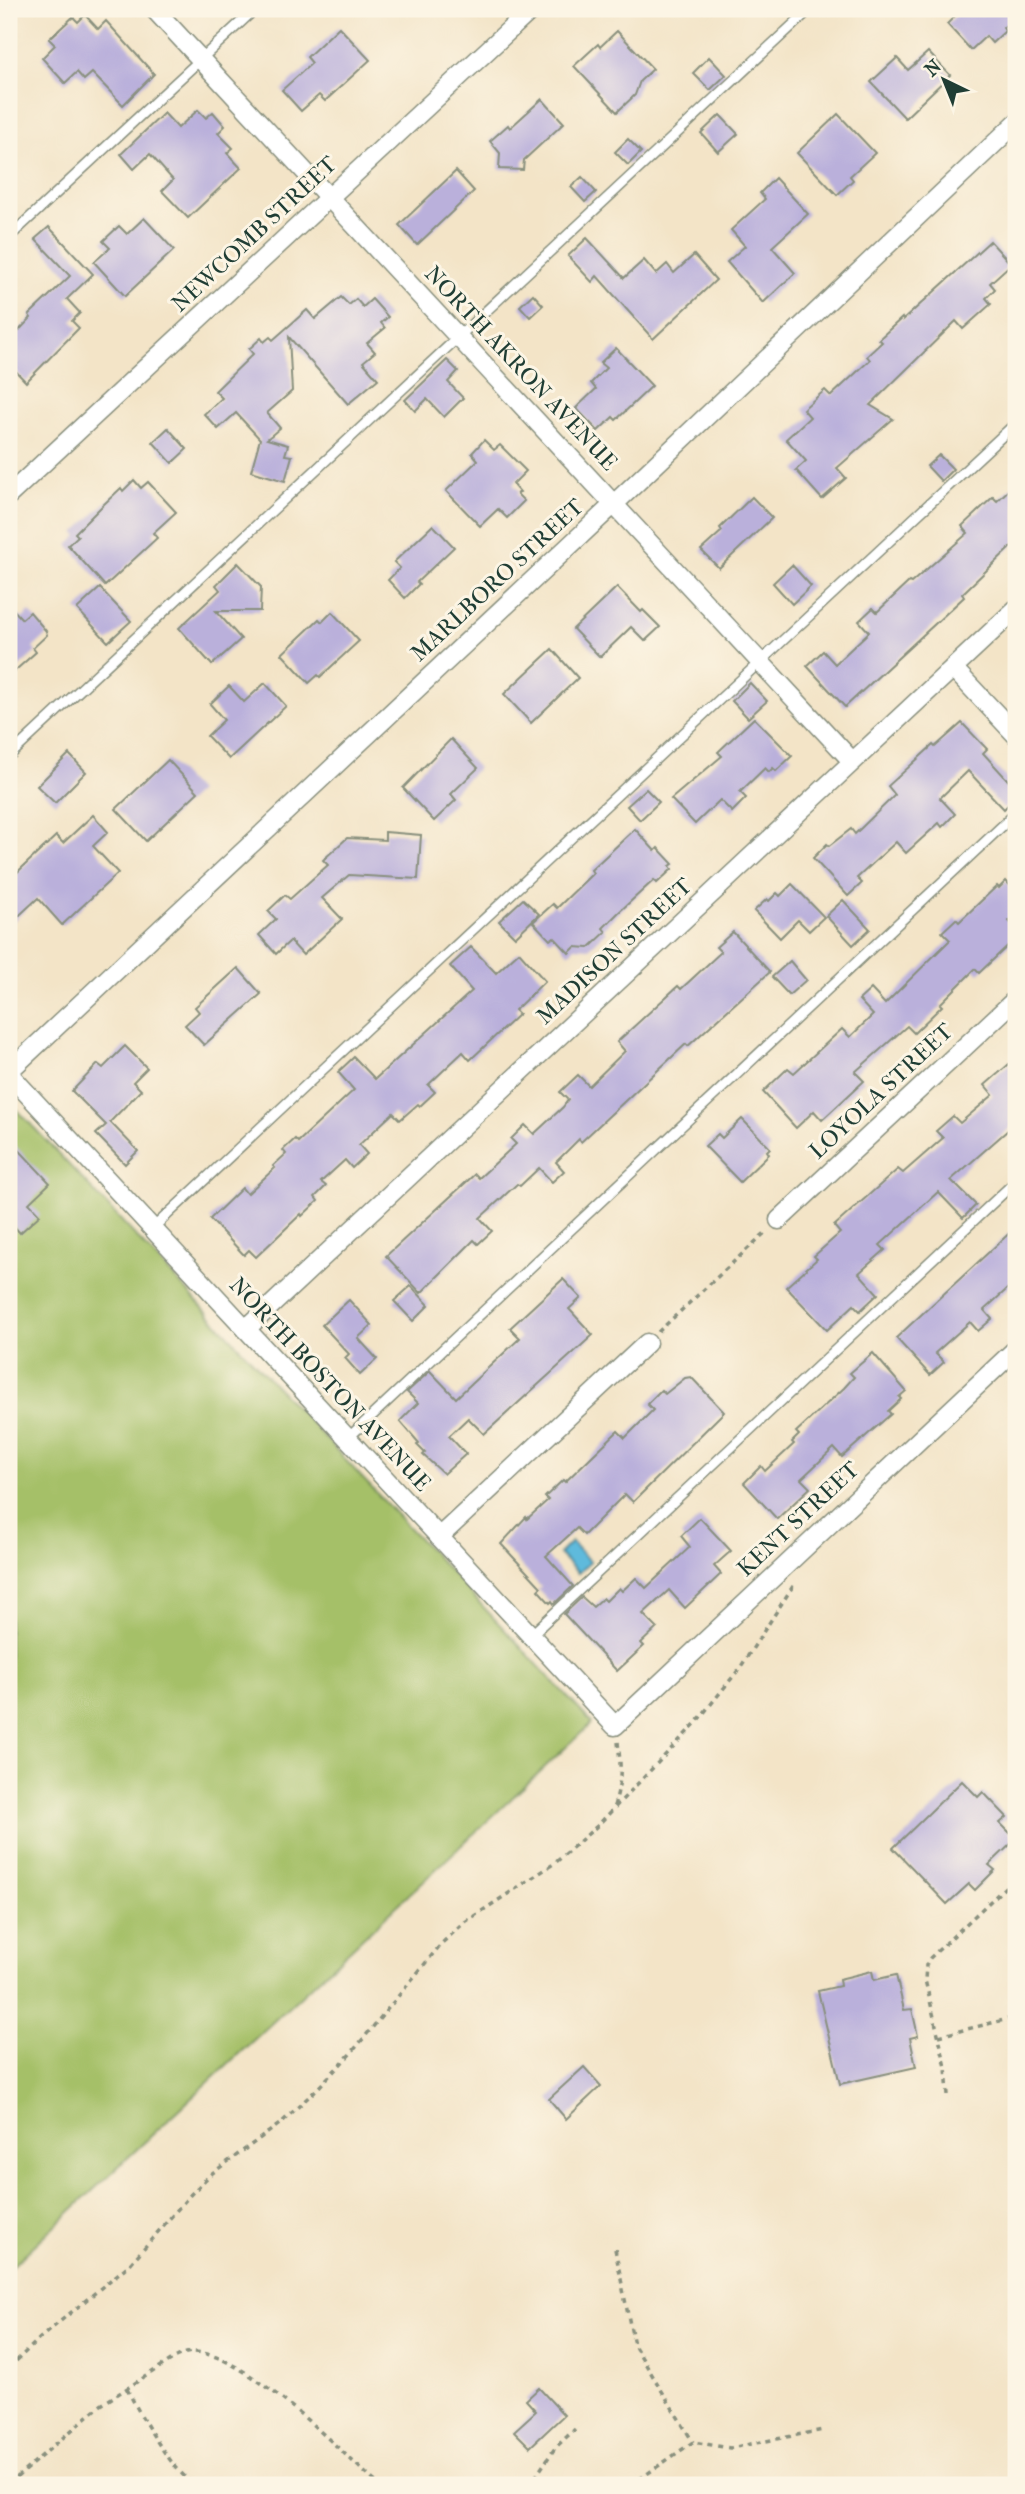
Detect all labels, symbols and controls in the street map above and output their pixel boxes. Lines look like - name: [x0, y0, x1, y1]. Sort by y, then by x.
- north arrow: [909, 46, 979, 116]
- text: N: [920, 55, 946, 81]
- street label: NEWCOMB STREET: [166, 150, 342, 317]
- street label: NORTH AKRON AVENUE: [419, 260, 623, 476]
- street label: MARLBORO STREET: [405, 493, 589, 667]
- street label: MADISON STREET: [531, 872, 697, 1030]
- street label: LOYOLA STREET: [804, 1017, 959, 1164]
- street label: NORTH BOSTON AVENUE: [224, 1271, 436, 1497]
- street label: KENT STREET: [732, 1455, 865, 1582]

